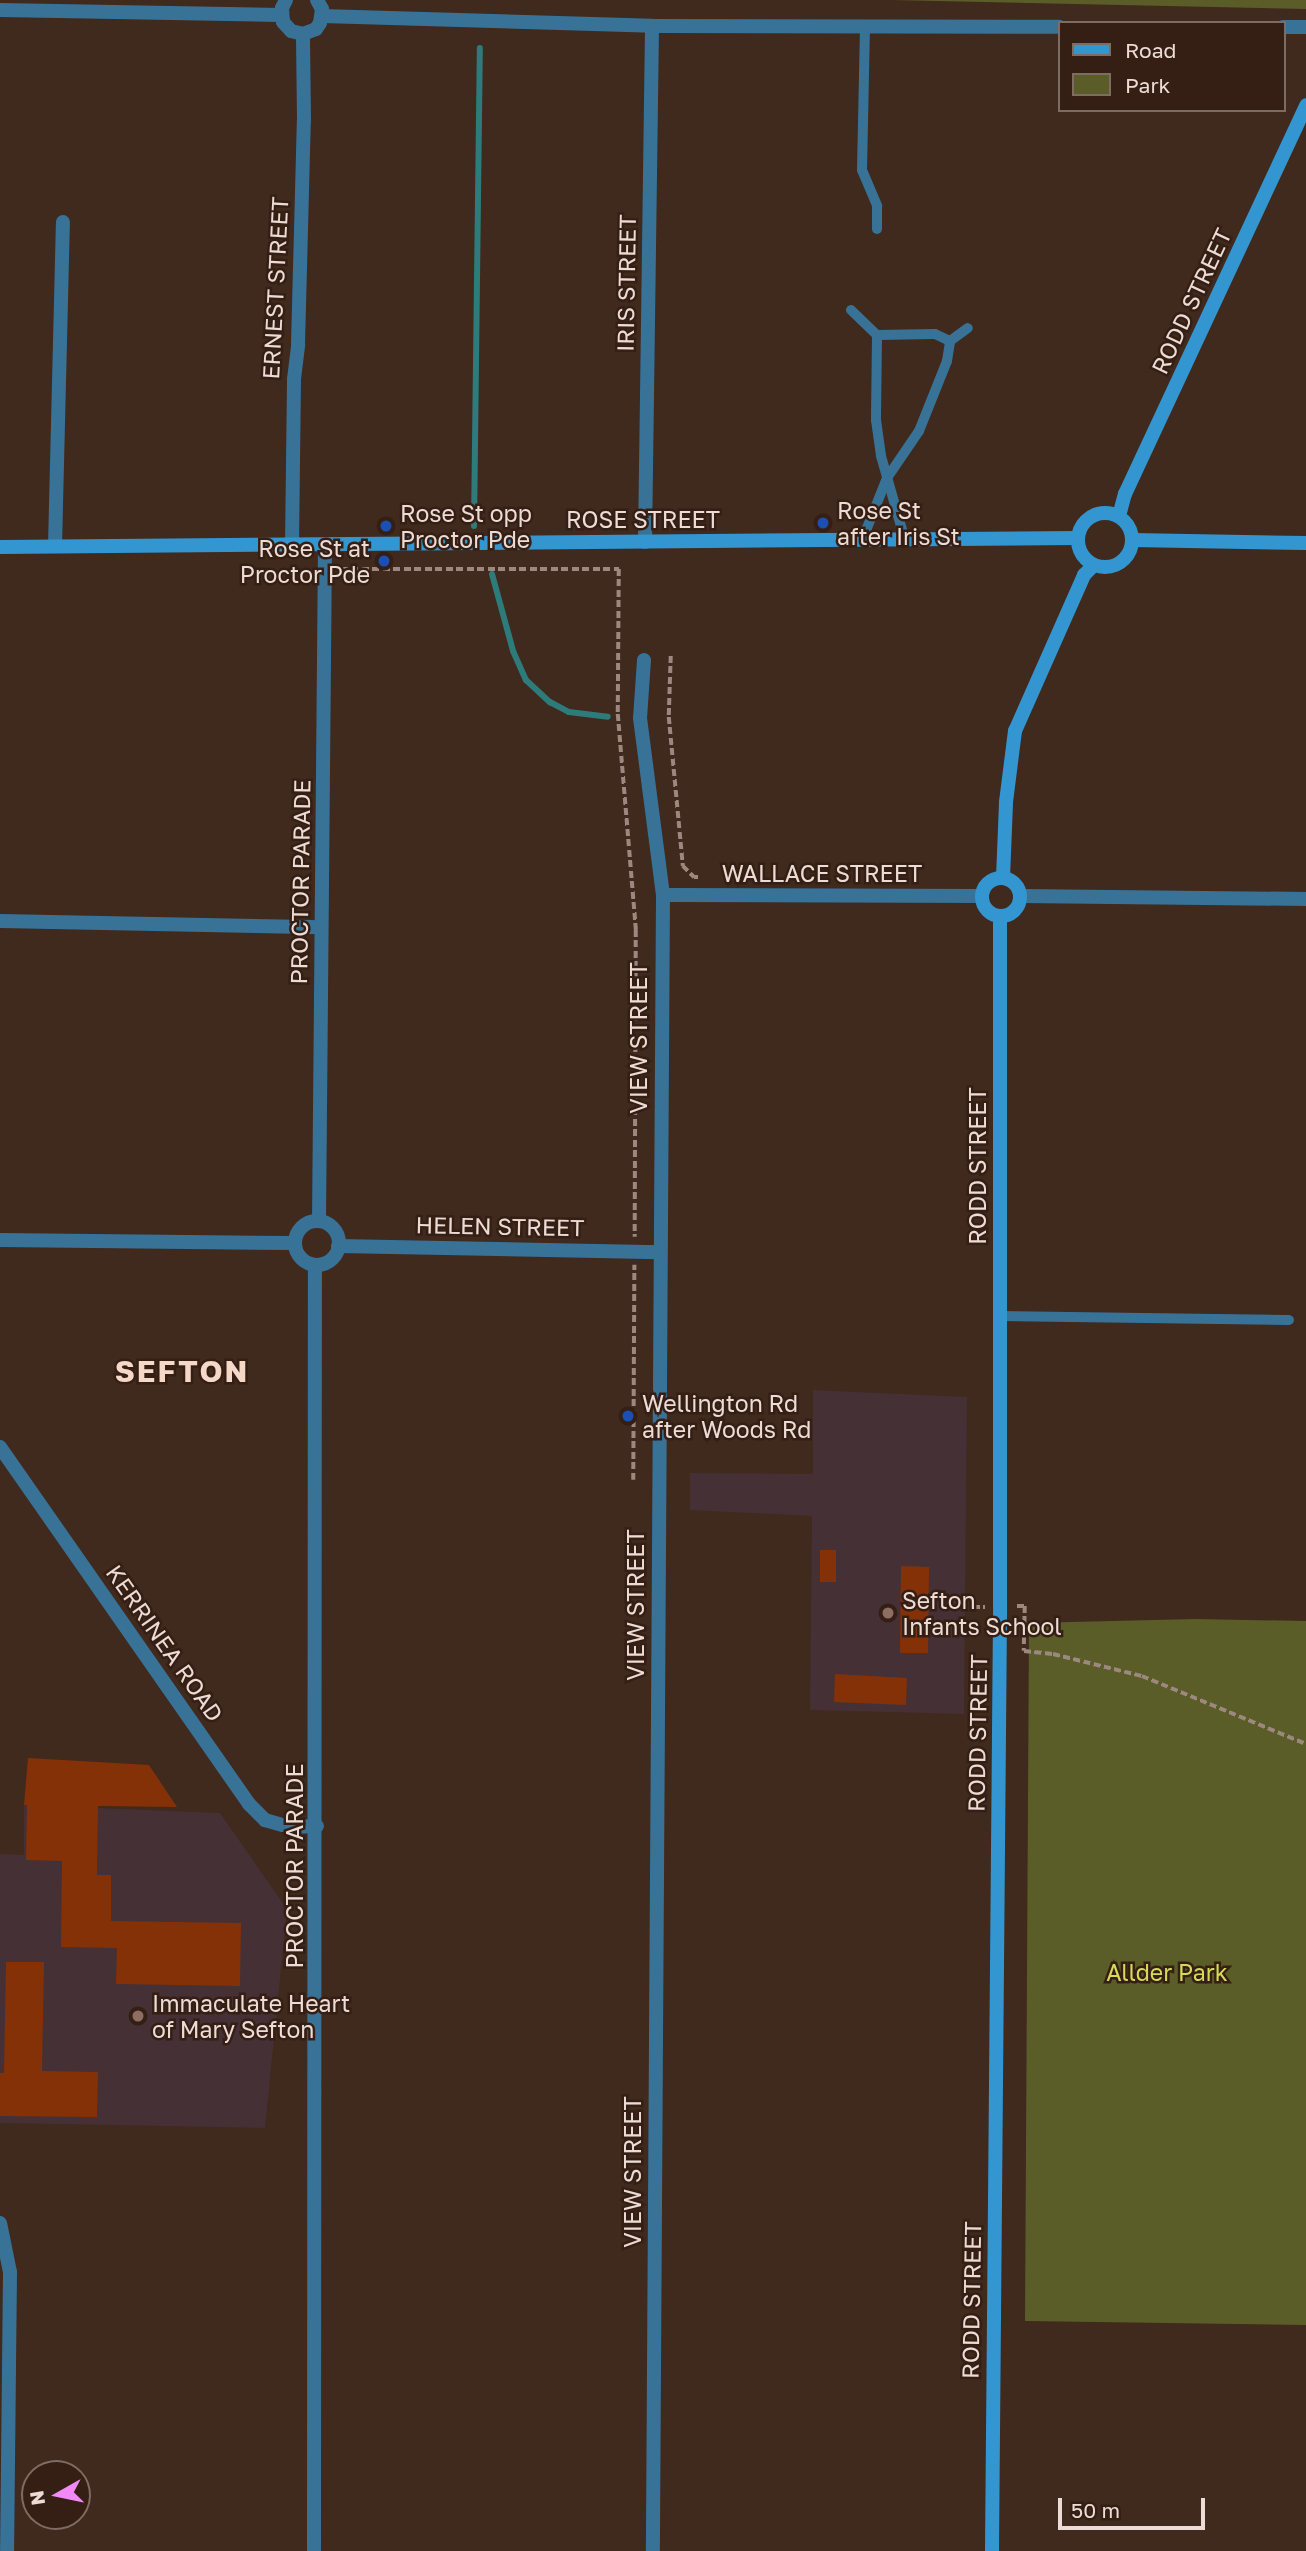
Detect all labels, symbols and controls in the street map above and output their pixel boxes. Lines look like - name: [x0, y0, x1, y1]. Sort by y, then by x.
- legend: [1058, 21, 1285, 112]
- text: Road: [1125, 37, 1176, 63]
- text: Park: [1125, 72, 1170, 98]
- street label: ERNEST STREET: [256, 196, 294, 380]
- street label: IRIS STREET: [611, 214, 641, 352]
- street label: RODD STREET: [1145, 224, 1237, 378]
- place label: Rose St after Iris St: [837, 496, 960, 550]
- place label: Rose St opp Proctor Pde: [400, 499, 532, 553]
- street label: ROSE STREET: [566, 505, 720, 533]
- marker: Rose St after Iris St: [815, 515, 831, 531]
- marker: Rose St opp Proctor Pde: [378, 518, 394, 534]
- place label: Rose St at Proctor Pde: [240, 534, 370, 588]
- marker: Rose St at Proctor Pde: [376, 553, 392, 569]
- street label: PROCTOR PARADE: [284, 779, 316, 985]
- street label: WALLACE STREET: [722, 859, 922, 887]
- street label: VIEW STREET: [624, 962, 652, 1114]
- street label: RODD STREET: [963, 1087, 991, 1245]
- street label: HELEN STREET: [415, 1211, 585, 1241]
- district label: SEFTON: [115, 1353, 249, 1389]
- place label: Wellington Rd after Woods Rd: [642, 1389, 811, 1443]
- marker: Wellington Rd after Woods Rd: [620, 1408, 636, 1424]
- street label: VIEW STREET: [621, 1529, 649, 1681]
- street label: KERRINEA ROAD: [101, 1559, 229, 1727]
- place label: Sefton Infants School: [902, 1586, 1062, 1640]
- marker: Sefton Infants School: [880, 1605, 896, 1621]
- street label: RODD STREET: [962, 1654, 992, 1812]
- street label: PROCTOR PARADE: [280, 1764, 308, 1968]
- park label: Allder Park: [1106, 1958, 1228, 1986]
- place label: Immaculate Heart of Mary Sefton: [152, 1989, 350, 2043]
- marker: Immaculate Heart of Mary Sefton: [130, 2008, 146, 2024]
- street label: VIEW STREET: [618, 2096, 646, 2248]
- street label: RODD STREET: [956, 2221, 986, 2379]
- north arrow: [21, 2460, 91, 2530]
- scale bar: [1061, 2484, 1208, 2528]
- text: N: [24, 2489, 49, 2507]
- text: 50 m: [1071, 2497, 1120, 2523]

